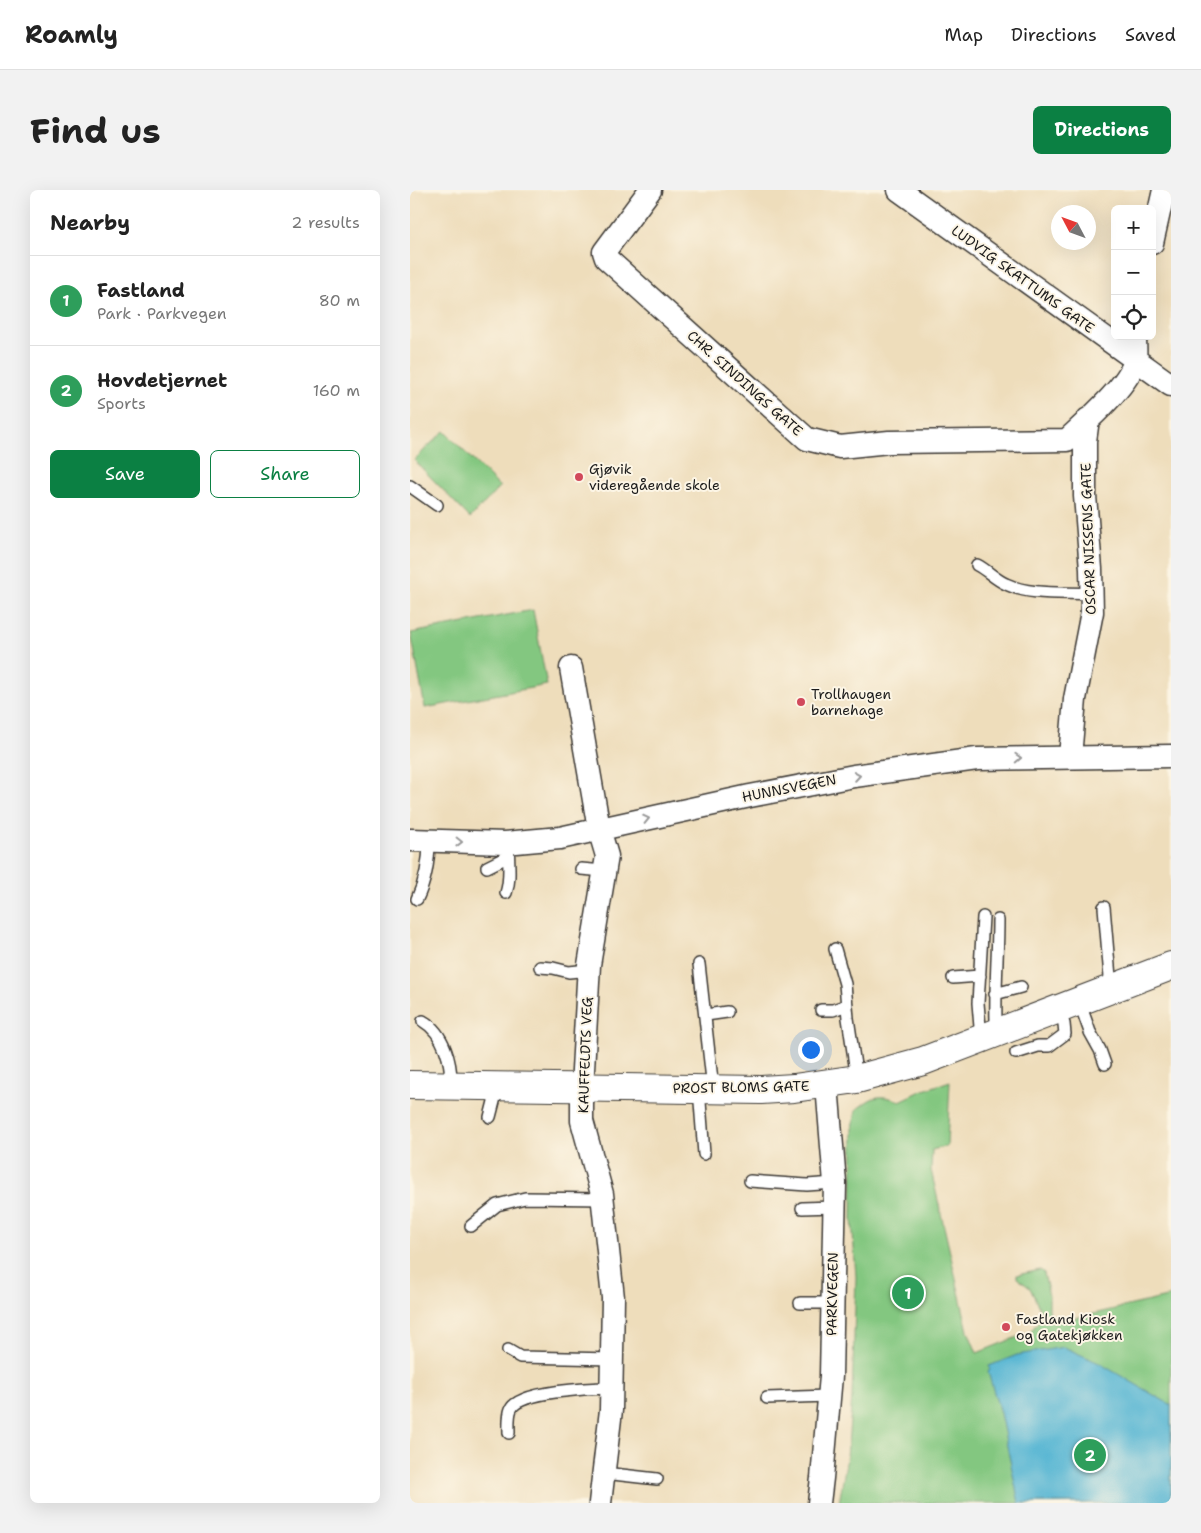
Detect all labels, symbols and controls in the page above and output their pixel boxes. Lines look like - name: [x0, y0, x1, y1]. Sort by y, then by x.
- text: Roamly: [25, 19, 118, 51]
- text: Map: [945, 23, 983, 47]
- text: Directions: [1011, 23, 1097, 47]
- text: Saved: [1125, 23, 1176, 47]
- button: Directions: [1033, 106, 1171, 154]
- text: Find us: [30, 107, 161, 154]
- north arrow: [1051, 205, 1096, 250]
- map controls: [1111, 205, 1156, 340]
- button: +: [1111, 205, 1156, 250]
- text: Nearby: [50, 209, 130, 237]
- text: 2 results: [291, 212, 360, 233]
- street label: LUDVIG SKATTUMS GATE: [948, 221, 1098, 337]
- button: −: [1111, 250, 1156, 295]
- text: Fastland: [97, 278, 185, 303]
- text: 1: [62, 290, 70, 311]
- text: 80 m: [319, 290, 360, 311]
- button: locate: [1111, 295, 1156, 340]
- text: Park · Parkvegen: [97, 303, 227, 324]
- street label: CHR. SINDINGS GATE: [683, 326, 807, 440]
- text: Hovdetjernet: [97, 368, 227, 393]
- text: 2: [60, 380, 72, 401]
- text: 160 m: [313, 380, 360, 401]
- text: Sports: [97, 393, 146, 414]
- button: Save: [50, 450, 200, 498]
- button: Share: [210, 450, 360, 498]
- place label: Gjøvik videregående skole: [589, 460, 720, 494]
- street label: OSCAR NISSENS GATE: [1076, 462, 1100, 615]
- marker: Gjøvik videregående skole: [573, 471, 585, 483]
- place label: Trollhaugen barnehage: [811, 685, 892, 719]
- marker: Trollhaugen barnehage: [795, 696, 807, 708]
- one-way arrow: [1015, 752, 1023, 763]
- street label: HUNNSVEGEN: [740, 770, 838, 806]
- one-way arrow: [853, 771, 861, 781]
- one-way arrow: [642, 814, 651, 825]
- one-way arrow: [455, 837, 463, 847]
- street label: KAUFFELDTS VEG: [574, 996, 596, 1114]
- your location: [798, 1037, 824, 1063]
- street label: PROST BLOMS GATE: [672, 1077, 810, 1097]
- street label: PARKVEGEN: [822, 1252, 842, 1336]
- pin: 1: [892, 1274, 924, 1312]
- place label: Fastland Kiosk og Gatekjøkken: [1016, 1310, 1123, 1344]
- marker: Fastland Kiosk og Gatekjøkken: [1000, 1321, 1012, 1333]
- pin: 2: [1074, 1436, 1106, 1474]

